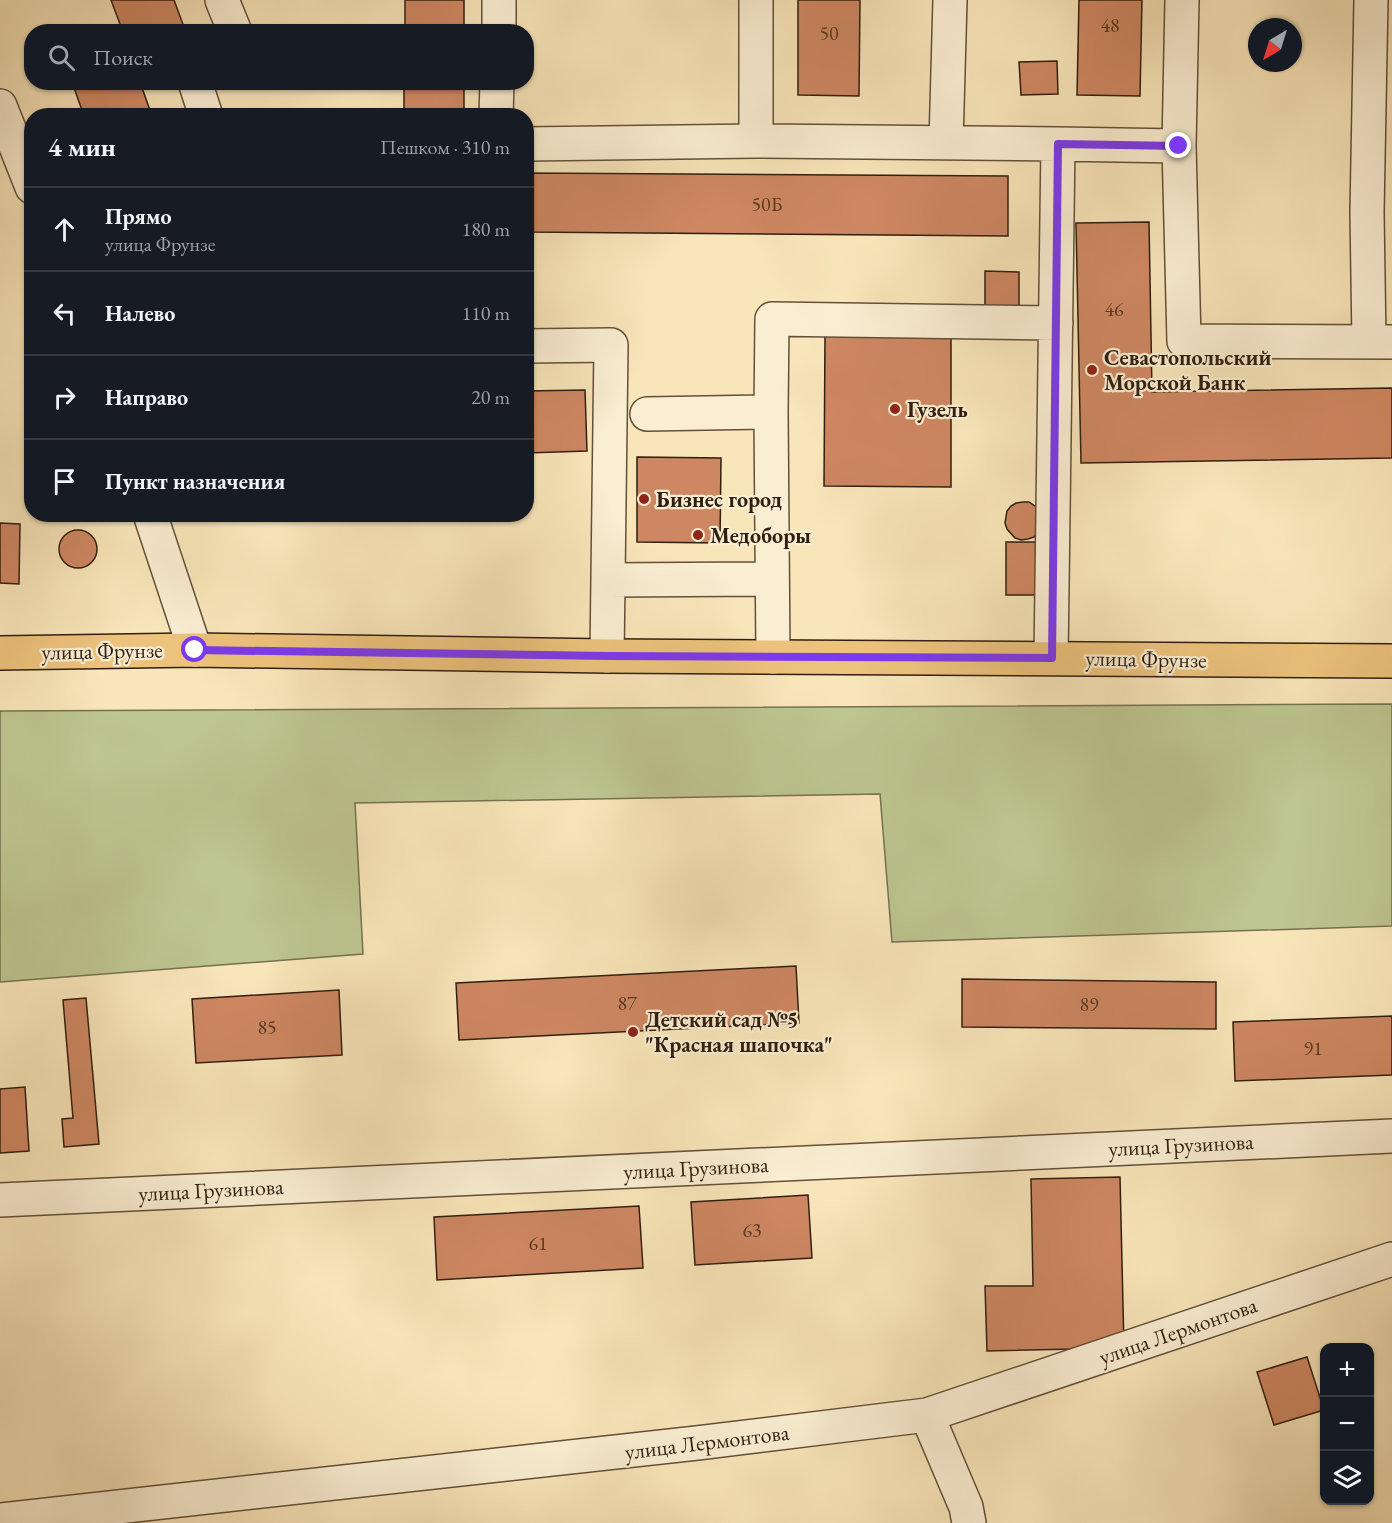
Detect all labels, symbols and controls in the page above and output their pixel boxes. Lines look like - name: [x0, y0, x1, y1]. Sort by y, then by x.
- house number: 48: [1100, 12, 1120, 38]
- north arrow: [1248, 18, 1302, 72]
- house number: 50: [819, 20, 839, 46]
- search box: [24, 24, 534, 90]
- icon: search: [45, 41, 78, 74]
- text: Поиск: [93, 43, 153, 72]
- text: 4 мин: [48, 130, 116, 164]
- route end: [1165, 132, 1191, 158]
- text: Пешком · 310 m: [380, 134, 510, 160]
- house number: 50Б: [752, 191, 783, 217]
- text: Прямо: [105, 202, 172, 231]
- icon: ahead: [48, 213, 81, 246]
- text: 180 m: [462, 216, 510, 242]
- text: улица Фрунзе: [105, 231, 215, 257]
- house number: 46: [1104, 296, 1124, 322]
- icon: left: [48, 297, 81, 330]
- text: Налево: [105, 299, 175, 328]
- text: 110 m: [462, 300, 510, 326]
- place label: Севастопольский Морской Банк: [1104, 343, 1271, 397]
- marker: Севастопольский Морской Банк: [1085, 363, 1099, 377]
- icon: right: [48, 381, 81, 414]
- text: Направо: [105, 383, 188, 412]
- text: 20 m: [471, 384, 510, 410]
- place label: Гузель: [907, 395, 968, 424]
- marker: Гузель: [888, 402, 902, 416]
- icon: arrive: [48, 465, 81, 498]
- text: Пункт назначения: [105, 467, 285, 496]
- place label: Бизнес город: [656, 485, 783, 514]
- marker: Бизнес город: [637, 492, 651, 506]
- place label: Медоборы: [710, 521, 811, 550]
- marker: Медоборы: [691, 528, 705, 542]
- street label: улица Фрунзе: [41, 635, 163, 667]
- route start: [181, 636, 207, 662]
- street label: улица Фрунзе: [1085, 643, 1207, 675]
- house number: 87: [617, 990, 637, 1016]
- house number: 89: [1079, 991, 1099, 1017]
- place label: Детский сад №5 "Красная шапочка": [645, 1005, 833, 1059]
- house number: 85: [257, 1014, 277, 1040]
- marker: Детский сад №5 "Красная шапочка": [626, 1025, 640, 1039]
- house number: 91: [1303, 1035, 1323, 1061]
- street label: улица Грузинова: [1108, 1127, 1255, 1163]
- street label: улица Грузинова: [623, 1150, 770, 1186]
- street label: улица Грузинова: [138, 1172, 285, 1208]
- house number: 63: [742, 1217, 762, 1243]
- house number: 61: [528, 1230, 548, 1256]
- street label: улица Лермонтова: [1095, 1290, 1261, 1372]
- map controls: [1320, 1343, 1374, 1505]
- button: +: [1320, 1343, 1374, 1397]
- button: −: [1320, 1397, 1374, 1451]
- street label: улица Лермонтова: [623, 1418, 791, 1466]
- button: layers: [1320, 1451, 1374, 1505]

